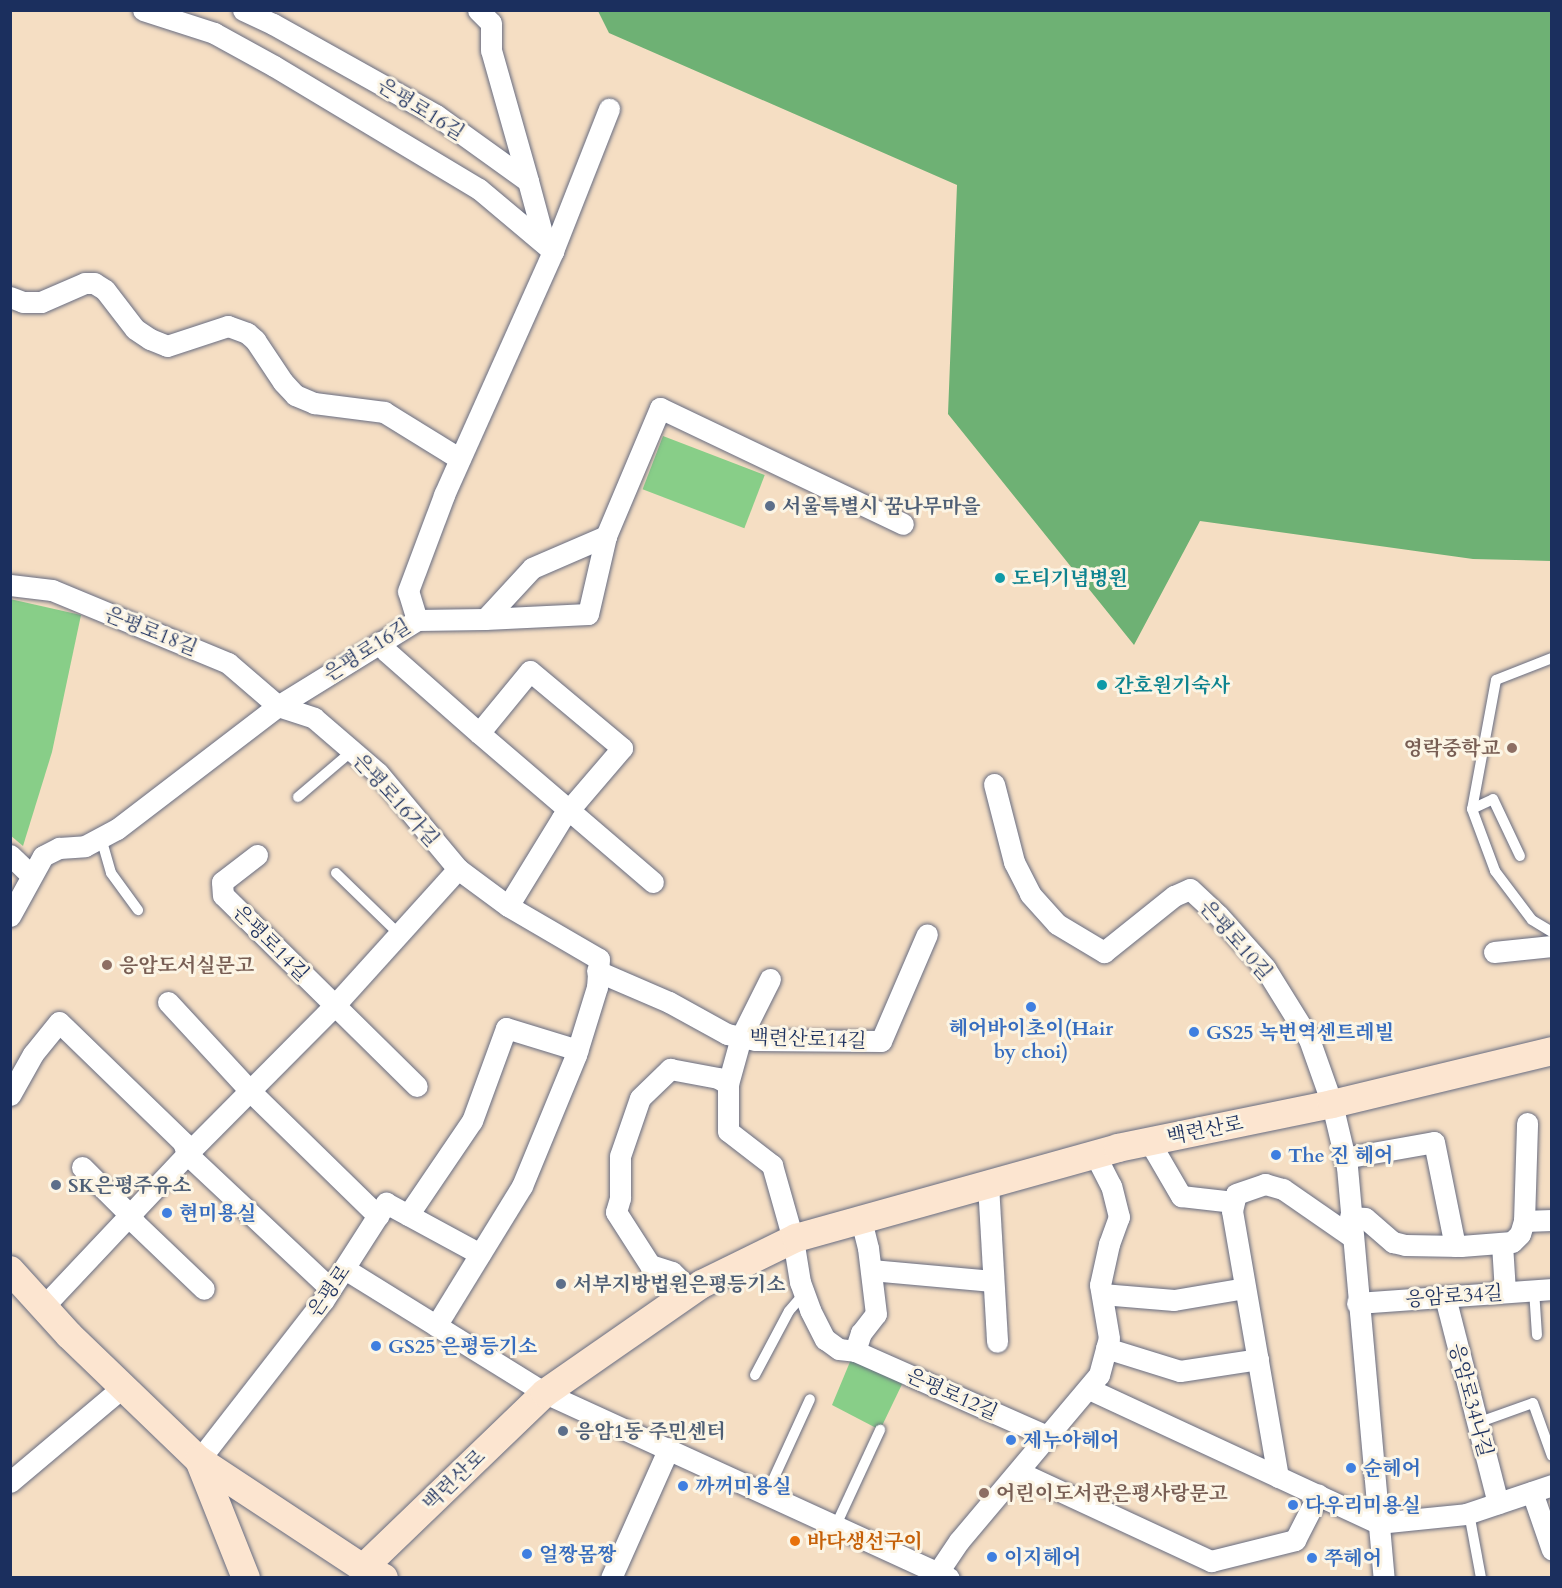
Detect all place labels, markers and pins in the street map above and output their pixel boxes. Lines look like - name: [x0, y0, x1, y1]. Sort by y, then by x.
- place label: 서울특별시 꿈나무마을: [782, 494, 981, 518]
- marker: 서울특별시 꿈나무마을: [763, 499, 777, 513]
- place label: 도티기념병원: [1012, 566, 1128, 590]
- marker: 도티기념병원: [993, 571, 1007, 585]
- place label: 간호원기숙사: [1114, 673, 1230, 697]
- marker: 간호원기숙사: [1095, 678, 1109, 692]
- place label: 영락중학교: [1403, 736, 1500, 760]
- marker: 영락중학교: [1505, 741, 1519, 755]
- place label: 응암도서실문고: [119, 953, 254, 977]
- marker: 응암도서실문고: [100, 958, 114, 972]
- marker: 헤어바이초이(Hair by choi): [1024, 1000, 1038, 1014]
- place label: 헤어바이초이(Hair by choi): [949, 1016, 1113, 1063]
- place label: GS25 녹번역센트레빌: [1206, 1020, 1394, 1044]
- marker: GS25 녹번역센트레빌: [1187, 1025, 1201, 1039]
- place label: The 진 헤어: [1288, 1143, 1393, 1167]
- marker: The 진 헤어: [1269, 1148, 1283, 1162]
- place label: SK은평주유소: [68, 1173, 191, 1197]
- marker: SK은평주유소: [49, 1178, 63, 1192]
- place label: 현미용실: [179, 1201, 256, 1225]
- marker: 현미용실: [160, 1206, 174, 1220]
- place label: 서부지방법원은평등기소: [573, 1272, 786, 1296]
- marker: 서부지방법원은평등기소: [554, 1277, 568, 1291]
- place label: GS25 은평등기소: [388, 1334, 537, 1358]
- marker: GS25 은평등기소: [369, 1339, 383, 1353]
- place label: 응암1동 주민센터: [575, 1419, 726, 1443]
- marker: 응암1동 주민센터: [556, 1424, 570, 1438]
- place label: 제누아헤어: [1023, 1428, 1120, 1452]
- marker: 제누아헤어: [1004, 1433, 1018, 1447]
- place label: 순헤어: [1363, 1456, 1421, 1480]
- marker: 순헤어: [1344, 1461, 1358, 1475]
- place label: 까꺼미용실: [695, 1474, 792, 1498]
- marker: 까꺼미용실: [676, 1479, 690, 1493]
- place label: 어린이도서관은평사랑문고: [996, 1481, 1228, 1505]
- marker: 어린이도서관은평사랑문고: [977, 1486, 991, 1500]
- place label: 다우리미용실: [1305, 1493, 1421, 1517]
- marker: 다우리미용실: [1286, 1498, 1300, 1512]
- place label: 바다생선구이: [807, 1529, 923, 1553]
- marker: 바다생선구이: [788, 1534, 802, 1548]
- place label: 얼짱몸짱: [539, 1542, 616, 1566]
- place label: 이지헤어: [1004, 1545, 1081, 1569]
- place label: 쭈헤어: [1324, 1546, 1382, 1570]
- marker: 얼짱몸짱: [520, 1547, 534, 1561]
- marker: 이지헤어: [985, 1550, 999, 1564]
- marker: 쭈헤어: [1305, 1551, 1319, 1565]

